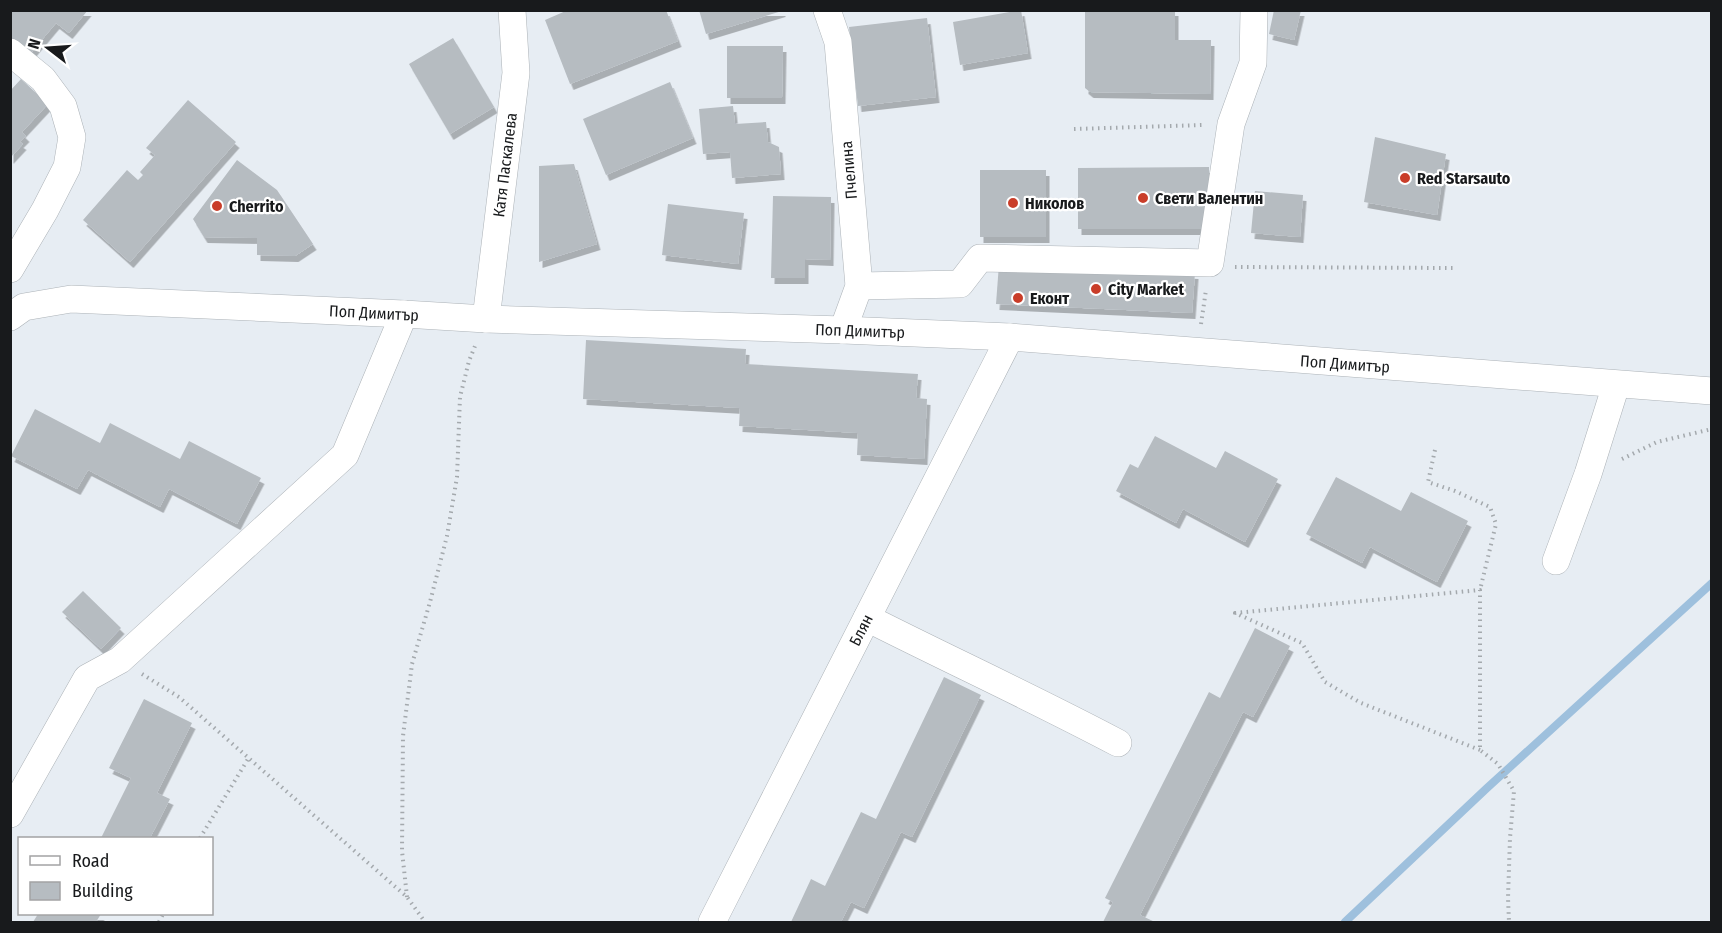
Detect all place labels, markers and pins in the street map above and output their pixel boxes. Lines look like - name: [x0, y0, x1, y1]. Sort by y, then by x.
- place label: Red Starsauto: [1417, 169, 1511, 188]
- marker: Red Starsauto: [1398, 171, 1412, 185]
- place label: Свети Валентин: [1155, 189, 1263, 208]
- marker: Свети Валентин: [1136, 191, 1150, 205]
- place label: Николов: [1025, 194, 1084, 213]
- marker: Николов: [1006, 196, 1020, 210]
- place label: Cherrito: [229, 197, 284, 216]
- marker: Cherrito: [210, 199, 224, 213]
- place label: City Market: [1108, 280, 1184, 299]
- marker: City Market: [1089, 282, 1103, 296]
- place label: Еконт: [1030, 289, 1069, 308]
- marker: Еконт: [1011, 291, 1025, 305]

